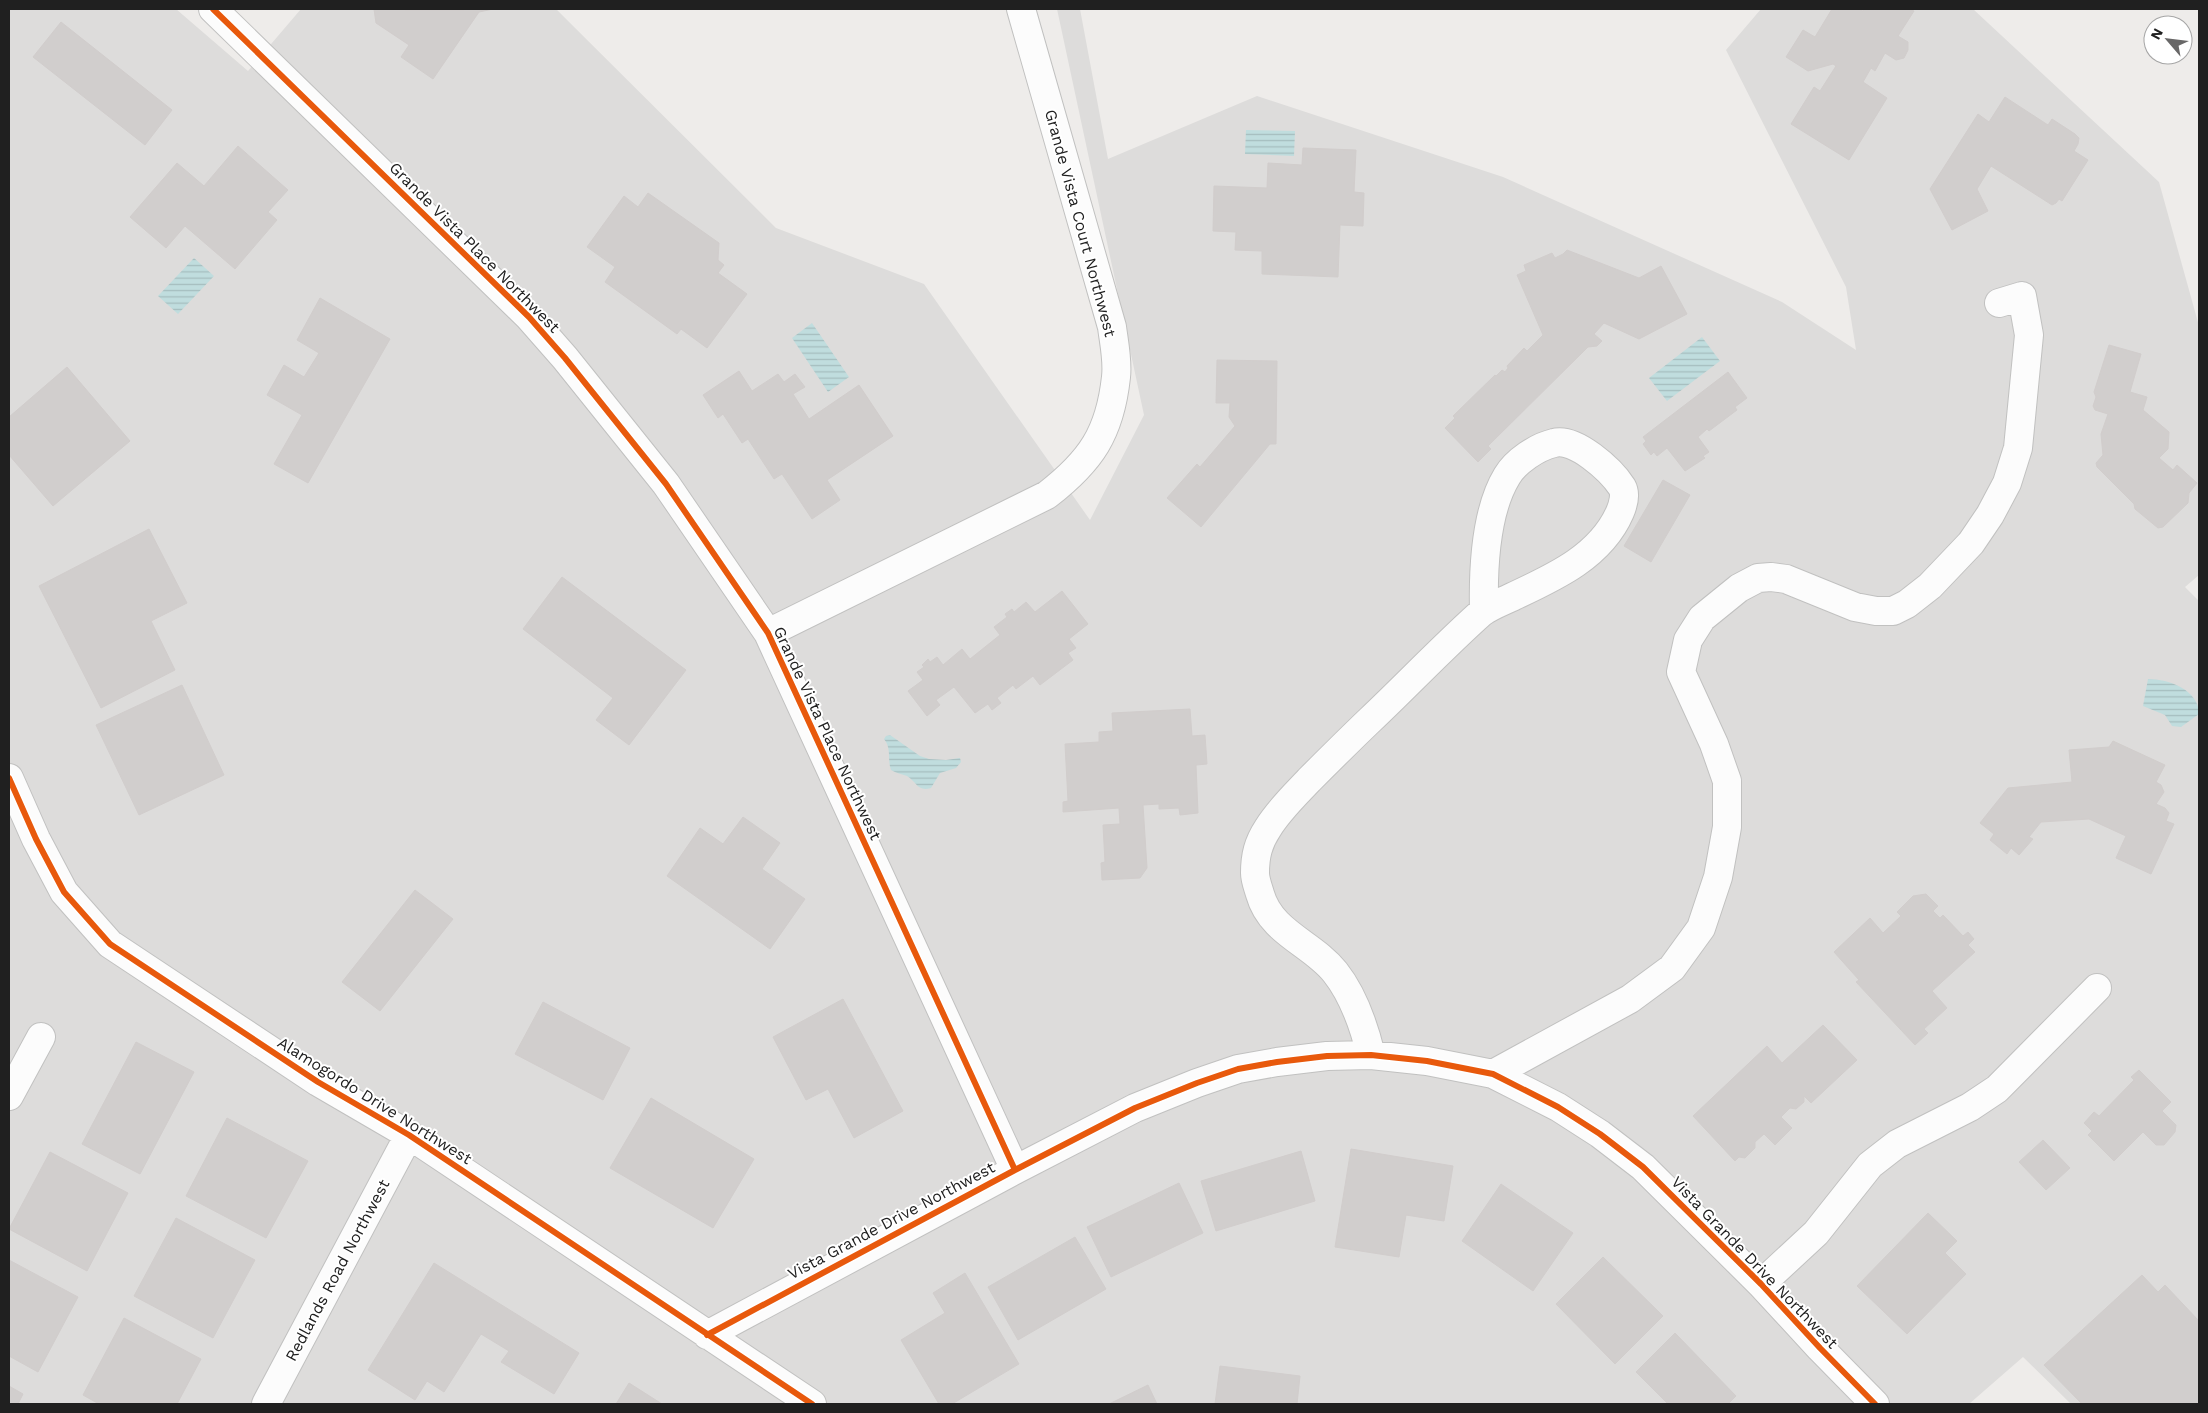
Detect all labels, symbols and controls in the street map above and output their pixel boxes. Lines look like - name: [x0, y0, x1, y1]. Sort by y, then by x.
- north arrow: [2143, 15, 2193, 65]
- text: N: [2147, 26, 2166, 42]
- street label: Grande Vista Court Northwest: [1041, 107, 1120, 339]
- street label: Grande Vista Place Northwest: [385, 158, 564, 337]
- street label: Grande Vista Place Northwest: [770, 623, 886, 843]
- street label: Alamogordo Drive Northwest: [274, 1033, 476, 1168]
- street label: Vista Grande Drive Northwest: [784, 1157, 998, 1283]
- street label: Vista Grande Drive Northwest: [1667, 1172, 1842, 1353]
- street label: Redlands Road Northwest: [281, 1176, 394, 1364]

